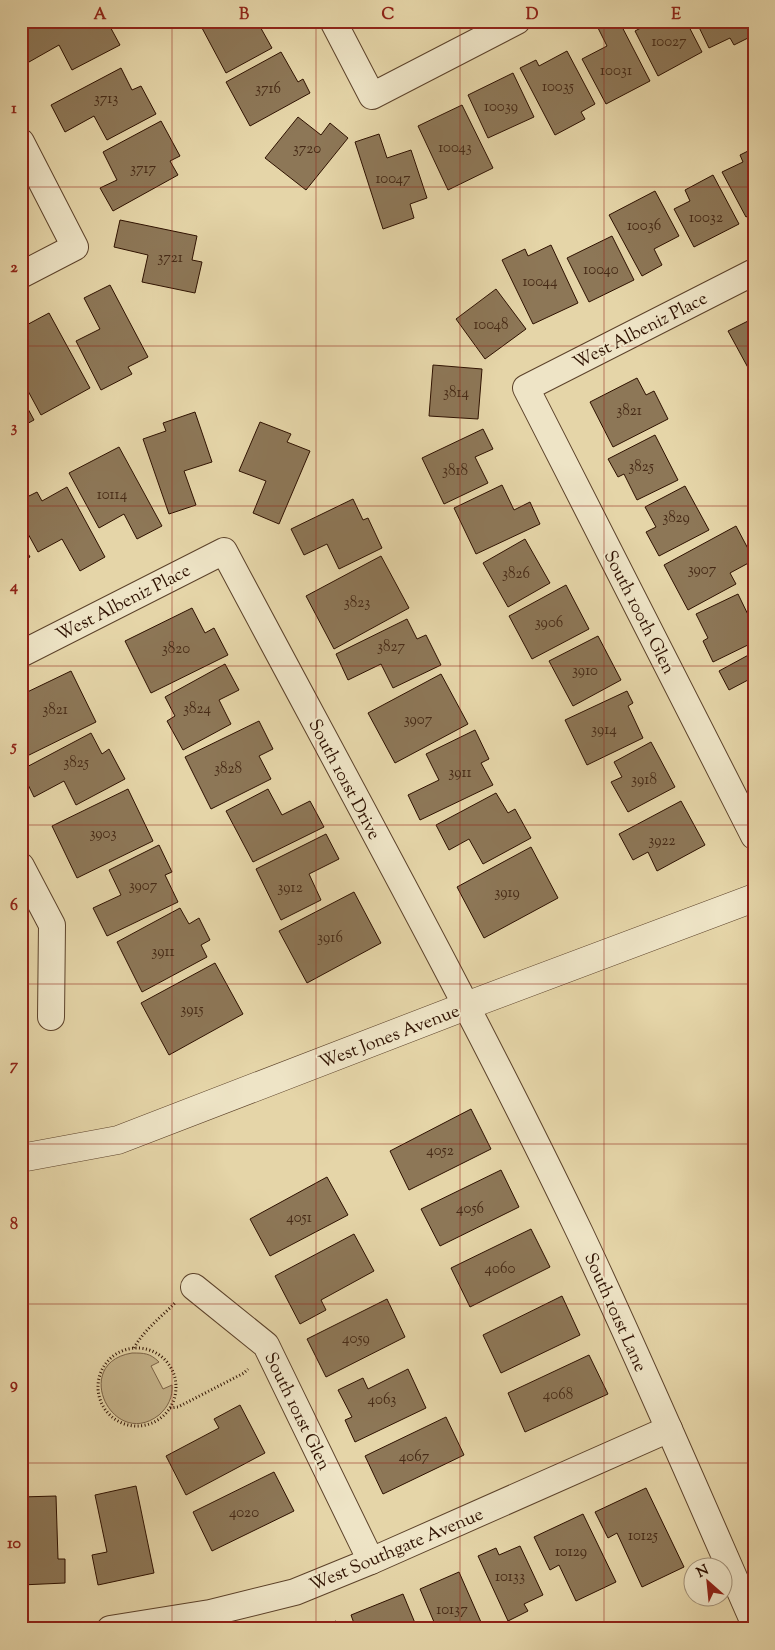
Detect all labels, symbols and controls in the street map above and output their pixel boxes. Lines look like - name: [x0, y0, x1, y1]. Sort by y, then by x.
- text: A: [94, 4, 107, 27]
- text: B: [239, 4, 249, 27]
- text: C: [382, 4, 395, 27]
- text: D: [526, 4, 539, 27]
- text: E: [671, 4, 681, 27]
- house number: 10027: [651, 32, 687, 53]
- house number: 10031: [600, 61, 632, 82]
- house number: 10035: [542, 77, 574, 98]
- house number: 3716: [255, 79, 281, 100]
- house number: 3713: [94, 89, 118, 110]
- house number: 10039: [484, 97, 518, 118]
- text: 1: [11, 98, 17, 121]
- house number: 10043: [438, 138, 472, 159]
- house number: 3720: [293, 139, 321, 160]
- house number: 3717: [130, 159, 157, 180]
- house number: 10047: [375, 169, 411, 190]
- house number: 10032: [689, 208, 723, 229]
- house number: 10036: [627, 216, 661, 237]
- house number: 3721: [157, 248, 183, 269]
- text: 2: [10, 257, 18, 280]
- house number: 10040: [583, 260, 619, 281]
- house number: 10044: [522, 272, 558, 293]
- street label: West Albeniz Place: [569, 287, 713, 377]
- house number: 10048: [473, 315, 509, 336]
- house number: 3814: [443, 383, 470, 404]
- house number: 3821: [616, 401, 642, 422]
- text: 3: [11, 417, 18, 440]
- house number: 3825: [628, 457, 654, 478]
- house number: 3818: [442, 461, 468, 482]
- house number: 10114: [97, 485, 128, 506]
- house number: 3829: [662, 508, 690, 529]
- street label: South 100th Glen: [596, 547, 681, 680]
- street label: West Albeniz Place: [52, 559, 196, 649]
- house number: 3907: [688, 560, 717, 581]
- house number: 3826: [502, 564, 530, 585]
- text: 4: [9, 576, 18, 599]
- house number: 3823: [344, 593, 370, 614]
- house number: 3906: [535, 613, 563, 634]
- house number: 3827: [377, 637, 405, 658]
- house number: 3820: [162, 639, 190, 660]
- house number: 3910: [572, 661, 598, 682]
- house number: 3824: [183, 699, 211, 720]
- house number: 3821: [42, 700, 68, 721]
- house number: 3907: [404, 710, 433, 731]
- street label: South 101st Drive: [300, 715, 386, 845]
- house number: 3914: [591, 720, 617, 741]
- text: 5: [9, 736, 17, 759]
- house number: 3825: [63, 753, 89, 774]
- house number: 3828: [214, 759, 242, 780]
- house number: 3911: [448, 763, 472, 784]
- house number: 3918: [631, 770, 657, 791]
- house number: 3903: [89, 824, 117, 845]
- house number: 3922: [648, 831, 676, 852]
- house number: 3907: [129, 876, 158, 897]
- house number: 3912: [277, 878, 303, 899]
- house number: 3919: [494, 883, 520, 904]
- text: 6: [10, 895, 18, 918]
- house number: 3916: [317, 928, 343, 949]
- house number: 3911: [151, 942, 175, 963]
- street label: West Jones Avenue: [316, 999, 464, 1077]
- house number: 3915: [180, 1000, 204, 1021]
- text: 7: [10, 1055, 19, 1078]
- house number: 4052: [426, 1141, 454, 1162]
- house number: 4056: [456, 1199, 484, 1220]
- house number: 4051: [286, 1208, 312, 1229]
- text: 8: [10, 1214, 18, 1237]
- street label: South 101st Lane: [576, 1249, 652, 1377]
- house number: 4060: [485, 1259, 515, 1280]
- house number: 4059: [342, 1329, 370, 1350]
- street label: South 101st Glen: [256, 1348, 336, 1476]
- text: 9: [10, 1374, 18, 1397]
- house number: 4068: [543, 1385, 573, 1406]
- house number: 4063: [368, 1390, 396, 1411]
- house number: 4067: [399, 1447, 430, 1468]
- street label: West Southgate Avenue: [306, 1502, 488, 1599]
- house number: 4020: [229, 1503, 259, 1524]
- house number: 10125: [628, 1526, 658, 1547]
- text: 10: [7, 1533, 21, 1556]
- house number: 10129: [555, 1542, 587, 1563]
- north arrow: [682, 1558, 732, 1608]
- text: N: [693, 1561, 713, 1584]
- house number: 10133: [495, 1567, 525, 1588]
- house number: 10137: [436, 1600, 468, 1621]

